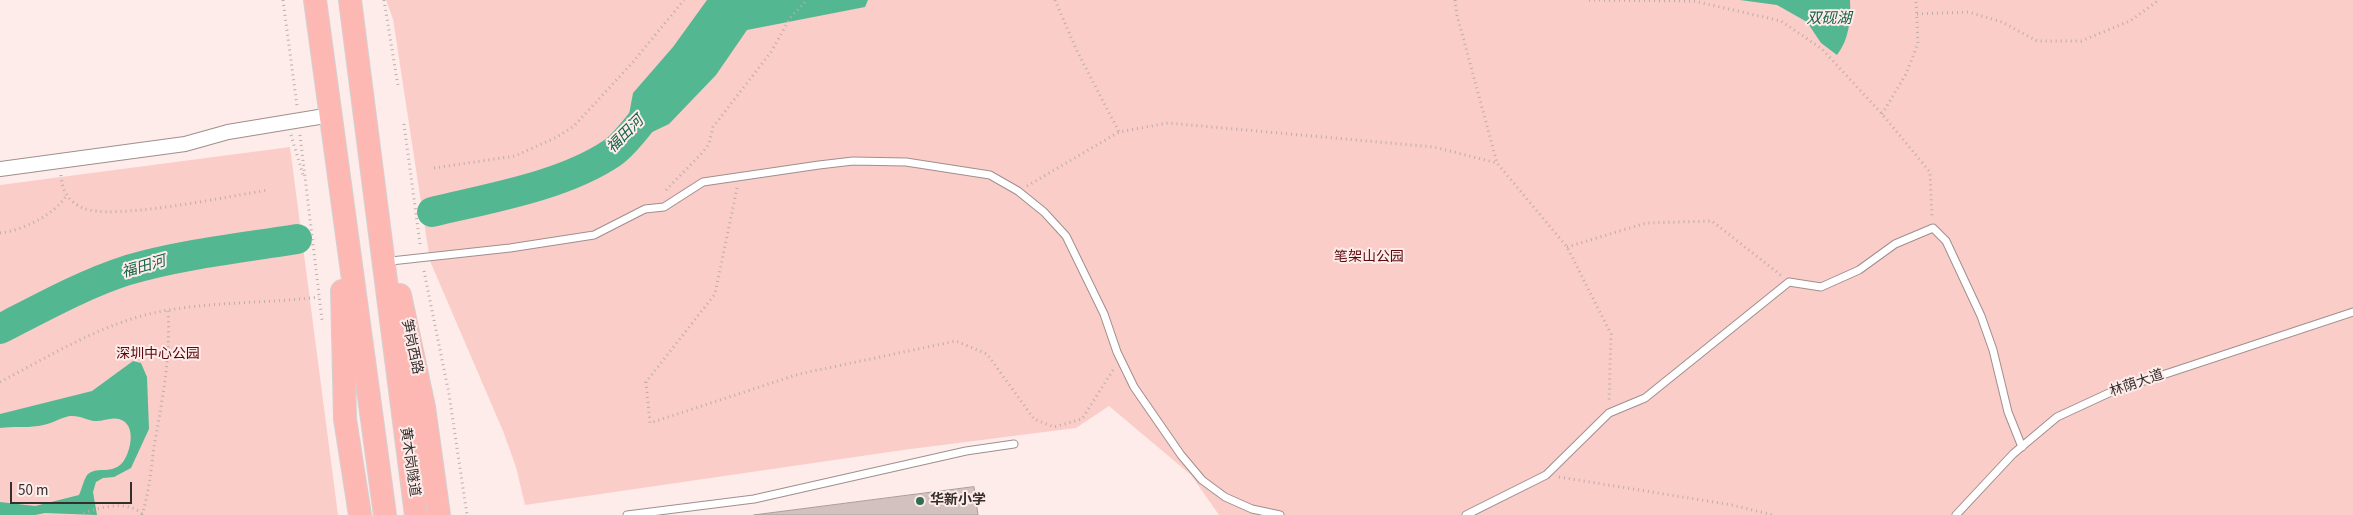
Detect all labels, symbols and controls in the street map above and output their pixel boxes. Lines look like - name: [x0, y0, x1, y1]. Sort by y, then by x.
- water label: 双砚湖: [1807, 11, 1851, 29]
- water label: 福田河: [604, 113, 648, 157]
- park label: 笔架山公园: [1334, 250, 1404, 266]
- water label: 福田河: [120, 253, 168, 283]
- street label: 笋岗西路: [397, 318, 425, 376]
- park label: 深圳中心公园: [116, 347, 200, 363]
- street label: 林荫大道: [2108, 367, 2166, 401]
- street label: 黄木岗隧道: [396, 426, 422, 498]
- scale bar: [12, 472, 135, 504]
- text: 50 m: [18, 480, 48, 501]
- place label: 华新小学: [930, 493, 986, 509]
- marker: 华新小学: [914, 495, 926, 507]

